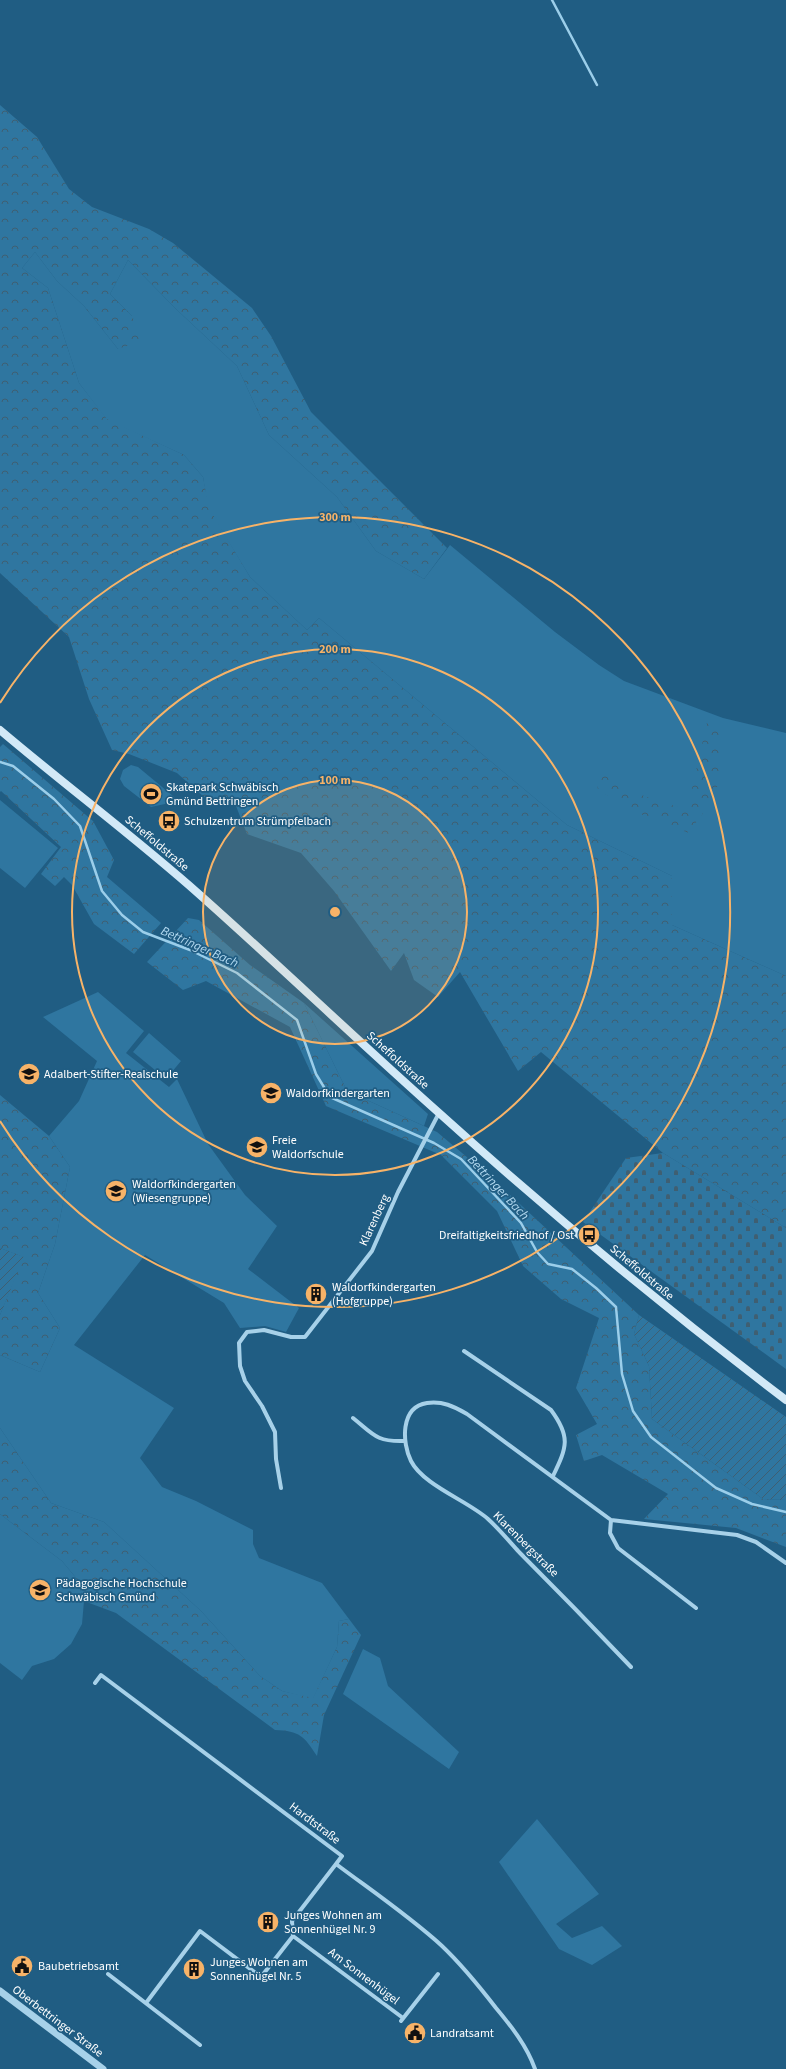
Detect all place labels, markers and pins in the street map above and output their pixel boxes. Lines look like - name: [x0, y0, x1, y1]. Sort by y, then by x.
- place label: Skatepark Schwäbisch Gmünd Bettringen: [166, 779, 279, 810]
- sports icon: Skatepark Schwäbisch Gmünd Bettringen: [138, 781, 164, 807]
- bus stop icon: Schulzentrum Strümpfelbach: [156, 808, 182, 834]
- place label: Schulzentrum Strümpfelbach: [184, 813, 331, 830]
- centre of rings: [328, 905, 342, 919]
- school or university icon: Adalbert-Stifter-Realschule: [16, 1061, 42, 1087]
- place label: Adalbert-Stifter-Realschule: [44, 1066, 178, 1083]
- school or university icon: Waldorfkindergarten: [258, 1080, 284, 1106]
- place label: Waldorfkindergarten: [286, 1085, 390, 1102]
- place label: Freie Waldorfschule: [272, 1132, 344, 1163]
- school or university icon: Freie Waldorfschule: [244, 1134, 270, 1160]
- place label: Waldorfkindergarten (Wiesengruppe): [132, 1176, 236, 1207]
- school or university icon: Waldorfkindergarten (Wiesengruppe): [103, 1178, 129, 1204]
- bus stop icon: Dreifaltigkeitsfriedhof / Ost: [576, 1222, 602, 1248]
- place label: Dreifaltigkeitsfriedhof / Ost: [439, 1227, 574, 1244]
- place label: Waldorfkindergarten (Hofgruppe): [332, 1279, 436, 1310]
- building icon: Waldorfkindergarten (Hofgruppe): [303, 1281, 329, 1307]
- place label: Pädagogische Hochschule Schwäbisch Gmünd: [56, 1575, 187, 1606]
- school or university icon: Pädagogische Hochschule Schwäbisch Gmünd: [27, 1577, 53, 1603]
- place label: Junges Wohnen am Sonnenhügel Nr. 9: [284, 1907, 382, 1938]
- building icon: Junges Wohnen am Sonnenhügel Nr. 9: [255, 1909, 281, 1935]
- public building icon: Baubetriebsamt: [9, 1953, 35, 1979]
- place label: Junges Wohnen am Sonnenhügel Nr. 5: [210, 1954, 308, 1985]
- building icon: Junges Wohnen am Sonnenhügel Nr. 5: [181, 1956, 207, 1982]
- place label: Baubetriebsamt: [38, 1958, 119, 1975]
- public building icon: Landratsamt: [402, 2020, 428, 2046]
- place label: Landratsamt: [430, 2025, 494, 2042]

